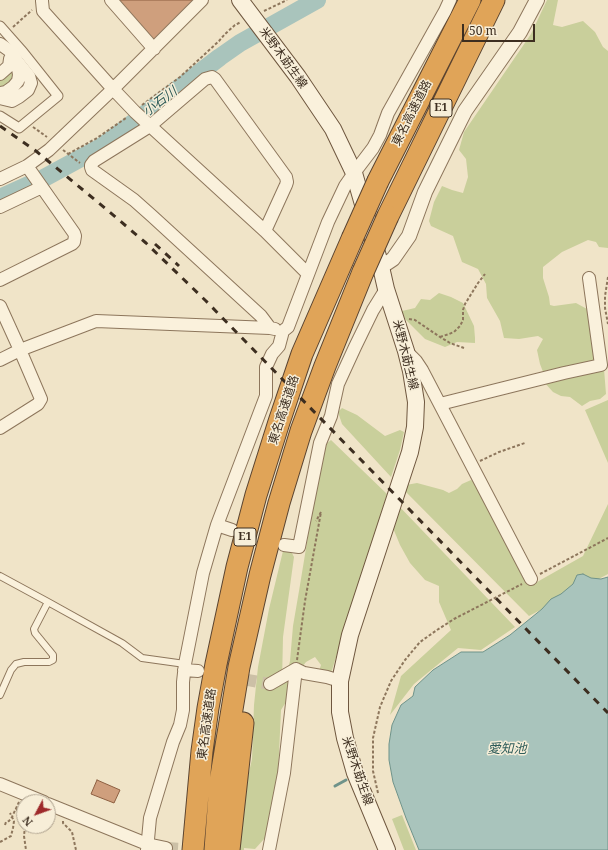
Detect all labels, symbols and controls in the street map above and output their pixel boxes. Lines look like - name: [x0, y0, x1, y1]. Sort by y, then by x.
- scale bar: [464, 16, 537, 42]
- text: 50 m: [469, 22, 497, 39]
- street label: 米野木莇生線: [256, 25, 310, 91]
- street label: 東名高速道路: [389, 78, 435, 148]
- water label: 小石川: [140, 84, 180, 120]
- road number: E1: [430, 99, 452, 117]
- street label: 米野木莇生線: [389, 318, 421, 392]
- street label: 東名高速道路: [266, 374, 302, 446]
- road number: E1: [234, 528, 256, 546]
- street label: 東名高速道路: [195, 687, 219, 761]
- street label: 米野木莇生線: [338, 735, 376, 807]
- water label: 愛知池: [488, 741, 526, 757]
- north arrow: [16, 794, 56, 834]
- text: N: [19, 813, 36, 830]

